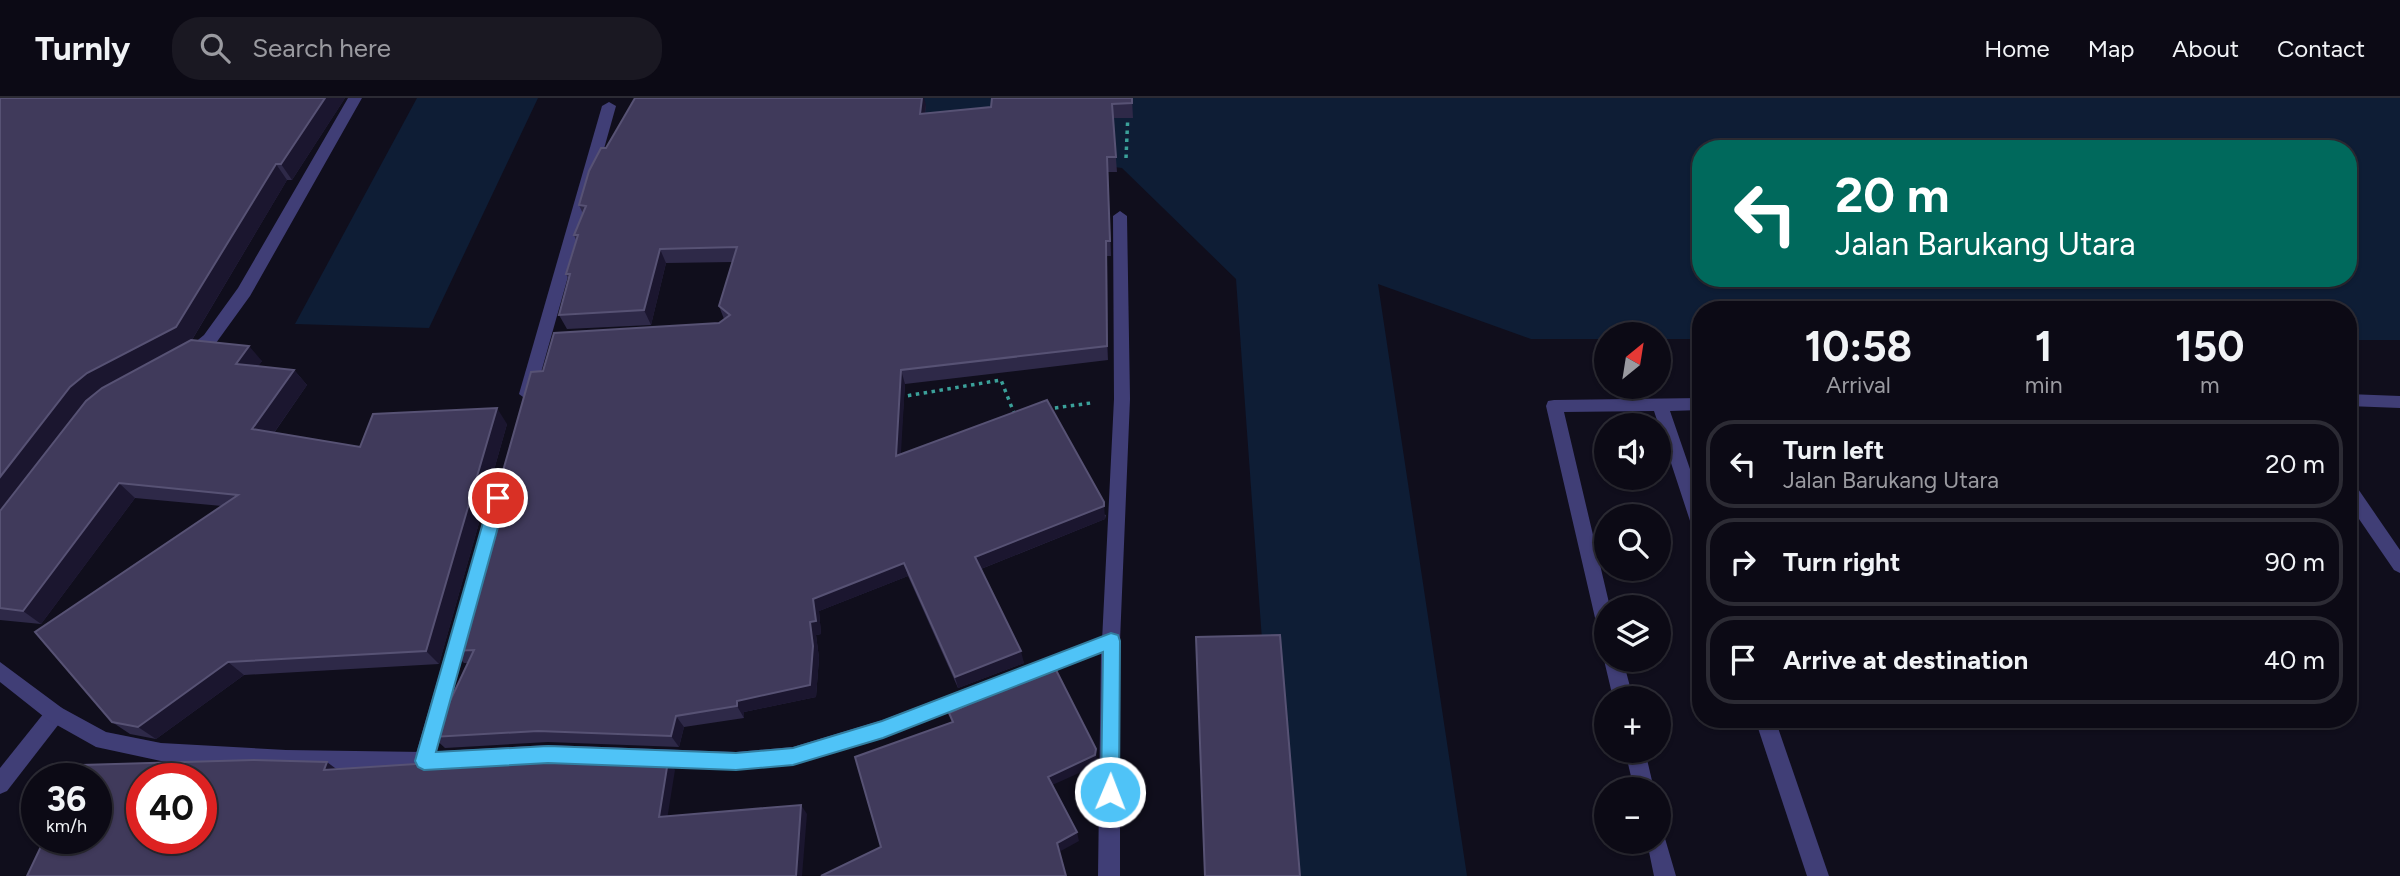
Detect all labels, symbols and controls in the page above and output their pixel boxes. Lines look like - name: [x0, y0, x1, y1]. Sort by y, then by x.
- search box: [172, 17, 662, 80]
- text: Turnly: [35, 29, 130, 68]
- icon: search: [196, 29, 234, 67]
- text: Search here: [252, 32, 391, 64]
- text: Home: [1984, 34, 2050, 63]
- text: Map: [2088, 34, 2134, 63]
- text: About: [2172, 34, 2239, 63]
- text: Contact: [2277, 34, 2365, 63]
- text: 20 m: [1835, 165, 1950, 224]
- icon: left: [1720, 168, 1811, 259]
- text: Jalan Barukang Utara: [1835, 225, 2136, 263]
- text: 10:58: [1805, 321, 1912, 372]
- text: 1: [2035, 321, 2053, 372]
- text: 150: [2175, 321, 2244, 372]
- north arrow: [1594, 322, 1671, 399]
- map controls: [1594, 322, 1671, 854]
- text: Arrival: [1826, 371, 1891, 399]
- text: min: [2025, 371, 2063, 399]
- text: m: [2200, 371, 2220, 399]
- button: sound: [1594, 413, 1671, 490]
- text: Turn left: [1783, 434, 1884, 466]
- icon: left: [1724, 445, 1762, 483]
- text: 20 m: [2265, 448, 2325, 480]
- text: Jalan Barukang Utara: [1783, 466, 1999, 494]
- pin: [468, 468, 528, 528]
- icon: arrive: [479, 479, 517, 517]
- button: search: [1594, 504, 1671, 581]
- icon: right: [1724, 543, 1762, 581]
- text: Turn right: [1783, 546, 1900, 578]
- text: 90 m: [2265, 546, 2325, 578]
- button: layers: [1594, 595, 1671, 672]
- icon: arrive: [1724, 641, 1762, 679]
- text: Arrive at destination: [1783, 644, 2028, 676]
- text: 40 m: [2264, 644, 2325, 676]
- button: +: [1594, 686, 1671, 763]
- position arrow: [1073, 755, 1147, 829]
- speed limit sign: 40: [126, 763, 217, 854]
- button: −: [1594, 777, 1671, 854]
- text: 36: [47, 778, 86, 820]
- text: km/h: [46, 815, 87, 837]

